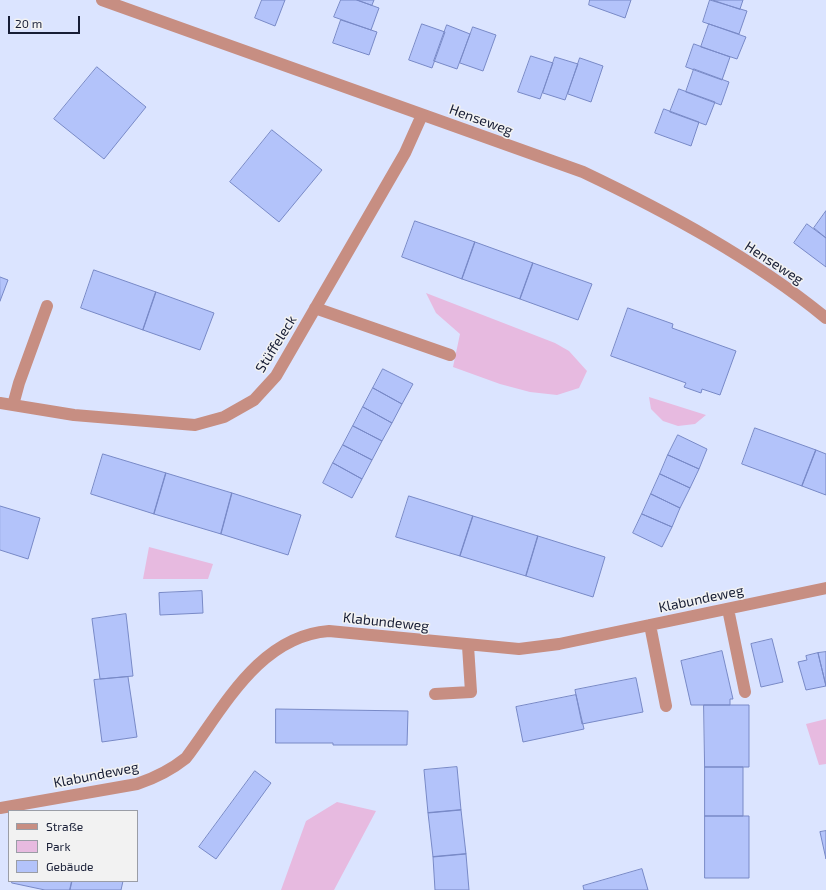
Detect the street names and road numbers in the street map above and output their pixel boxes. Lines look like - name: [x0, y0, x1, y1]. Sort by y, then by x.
- street label: Henseweg: [447, 101, 515, 139]
- street label: Henseweg: [742, 238, 806, 288]
- street label: Stüffeleck: [252, 312, 300, 376]
- street label: Klabundeweg: [657, 582, 745, 616]
- street label: Klabundeweg: [342, 609, 430, 635]
- street label: Klabundeweg: [52, 758, 140, 792]

